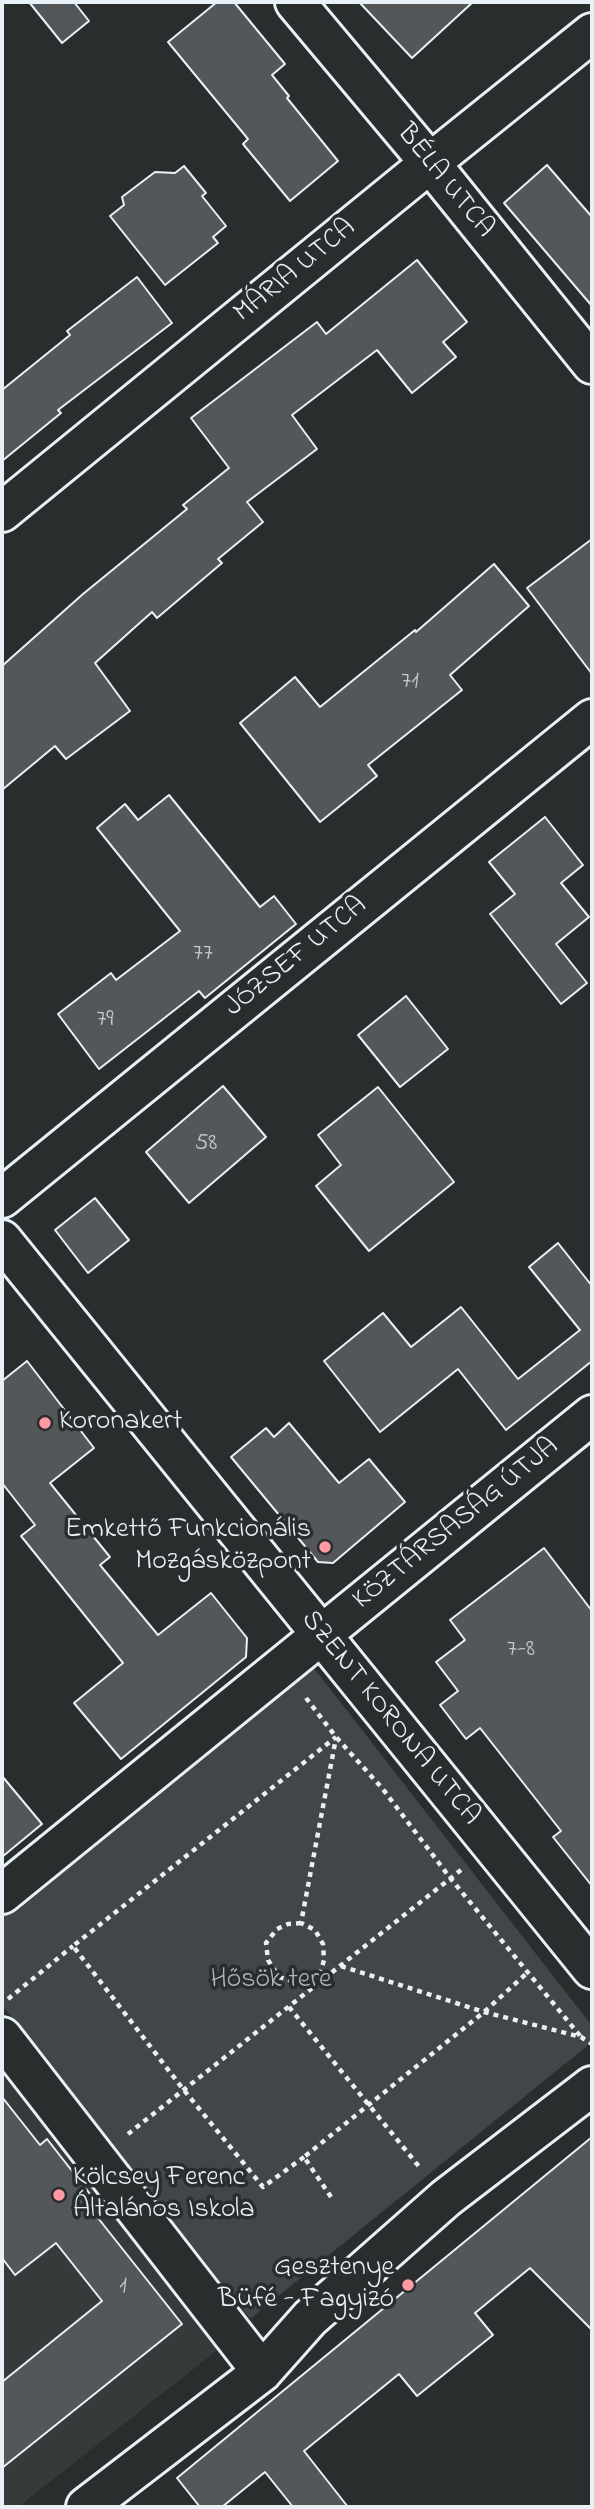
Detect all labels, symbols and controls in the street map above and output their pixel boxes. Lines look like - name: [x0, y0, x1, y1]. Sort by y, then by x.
- street label: BÉLA UTCA: [388, 118, 500, 246]
- street label: MÁRIA UTCA: [228, 213, 364, 331]
- house number: 71: [401, 669, 419, 697]
- street label: JÓZSEF UTCA: [219, 891, 375, 1025]
- house number: 77: [193, 941, 213, 969]
- house number: 79: [96, 1007, 114, 1035]
- house number: 58: [195, 1131, 217, 1159]
- place label: Koronakert: [59, 1406, 182, 1440]
- marker: Koronakert: [37, 1415, 53, 1431]
- street label: KÖZTÁRSASÁG ÚTJA: [347, 1432, 567, 1618]
- place label: Emkettő Funkcionális Mozgásközpont: [65, 1514, 311, 1580]
- marker: Emkettő Funkcionális Mozgásközpont: [317, 1539, 333, 1555]
- street label: SZENT KORONA UTCA: [292, 1605, 486, 1833]
- house number: 7-8: [507, 1637, 535, 1665]
- park label: Hősök tere: [210, 1964, 332, 1998]
- place label: Kölcsey Ferenc Általános Iskola: [73, 2162, 255, 2228]
- marker: Kölcsey Ferenc Általános Iskola: [51, 2187, 67, 2203]
- place label: Gesztenye Büfé - Fagyizó: [218, 2252, 394, 2318]
- house number: 1: [119, 2274, 127, 2302]
- marker: Gesztenye Büfé - Fagyizó: [400, 2277, 416, 2293]

